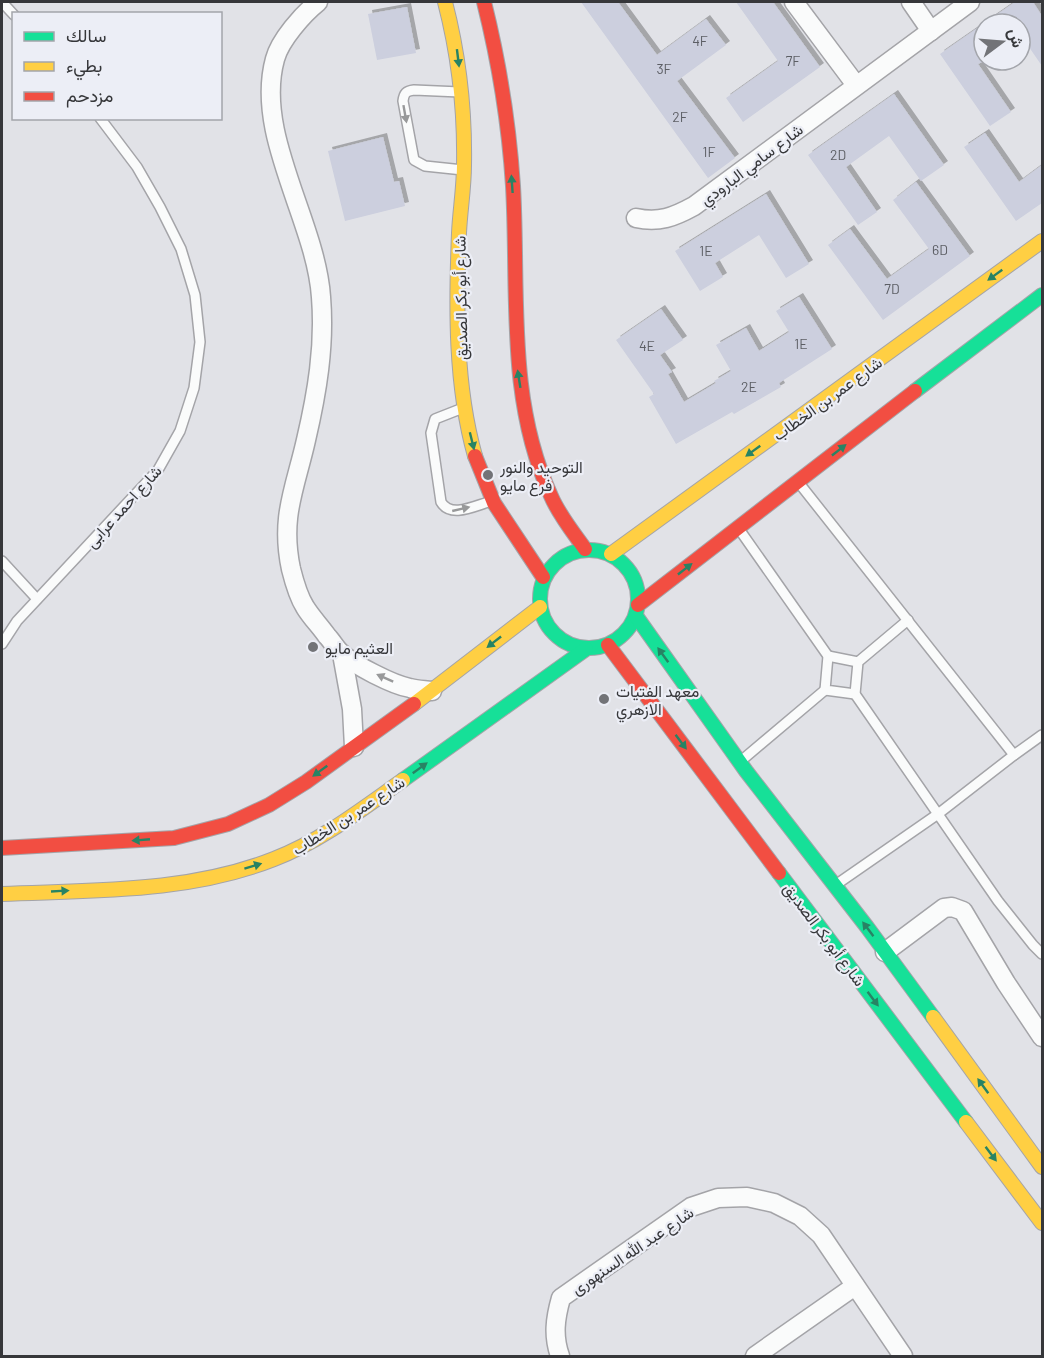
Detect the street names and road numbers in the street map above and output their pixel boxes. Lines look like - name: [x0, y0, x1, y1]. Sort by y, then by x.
- street label: شارع سامي البارودي: [696, 119, 809, 213]
- street label: شارع أبو بكر الصديق: [449, 236, 474, 360]
- street label: شارع عمر بن الخطاب: [769, 352, 887, 446]
- street label: شارع احمد عرابى: [81, 461, 167, 553]
- street label: شارع عمر بن الخطاب: [288, 772, 409, 861]
- street label: شارع أبو بكر الصديق: [778, 879, 870, 991]
- street label: شارع عبد الله السنهورى: [567, 1202, 698, 1300]

